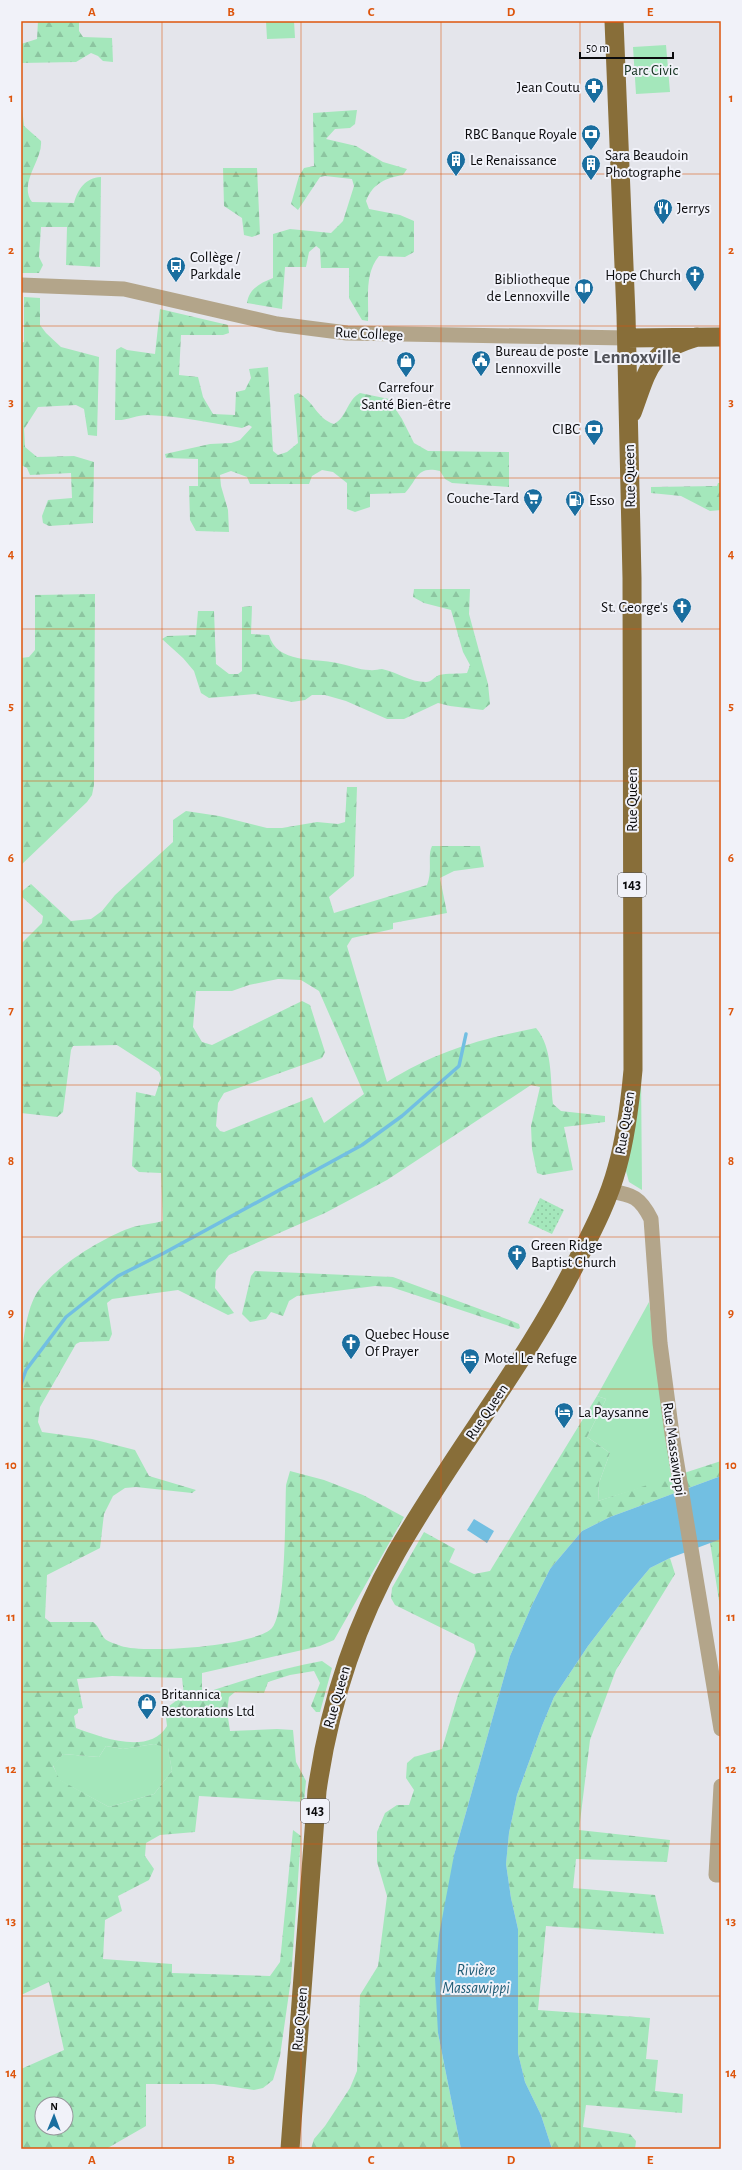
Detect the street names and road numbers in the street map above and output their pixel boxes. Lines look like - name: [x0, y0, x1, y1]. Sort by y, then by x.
- street label: Rue College: [334, 325, 404, 343]
- street label: Rue Queen: [622, 444, 638, 508]
- street label: Rue Queen: [625, 768, 640, 832]
- road number: 143: [618, 873, 646, 897]
- street label: Rue Queen: [613, 1090, 637, 1156]
- street label: Rue Queen: [463, 1381, 511, 1443]
- street label: Rue Massawippi: [660, 1401, 688, 1497]
- street label: Rue Queen: [321, 1664, 353, 1730]
- road number: 143: [301, 1799, 329, 1823]
- street label: Rue Queen: [290, 1987, 310, 2051]

